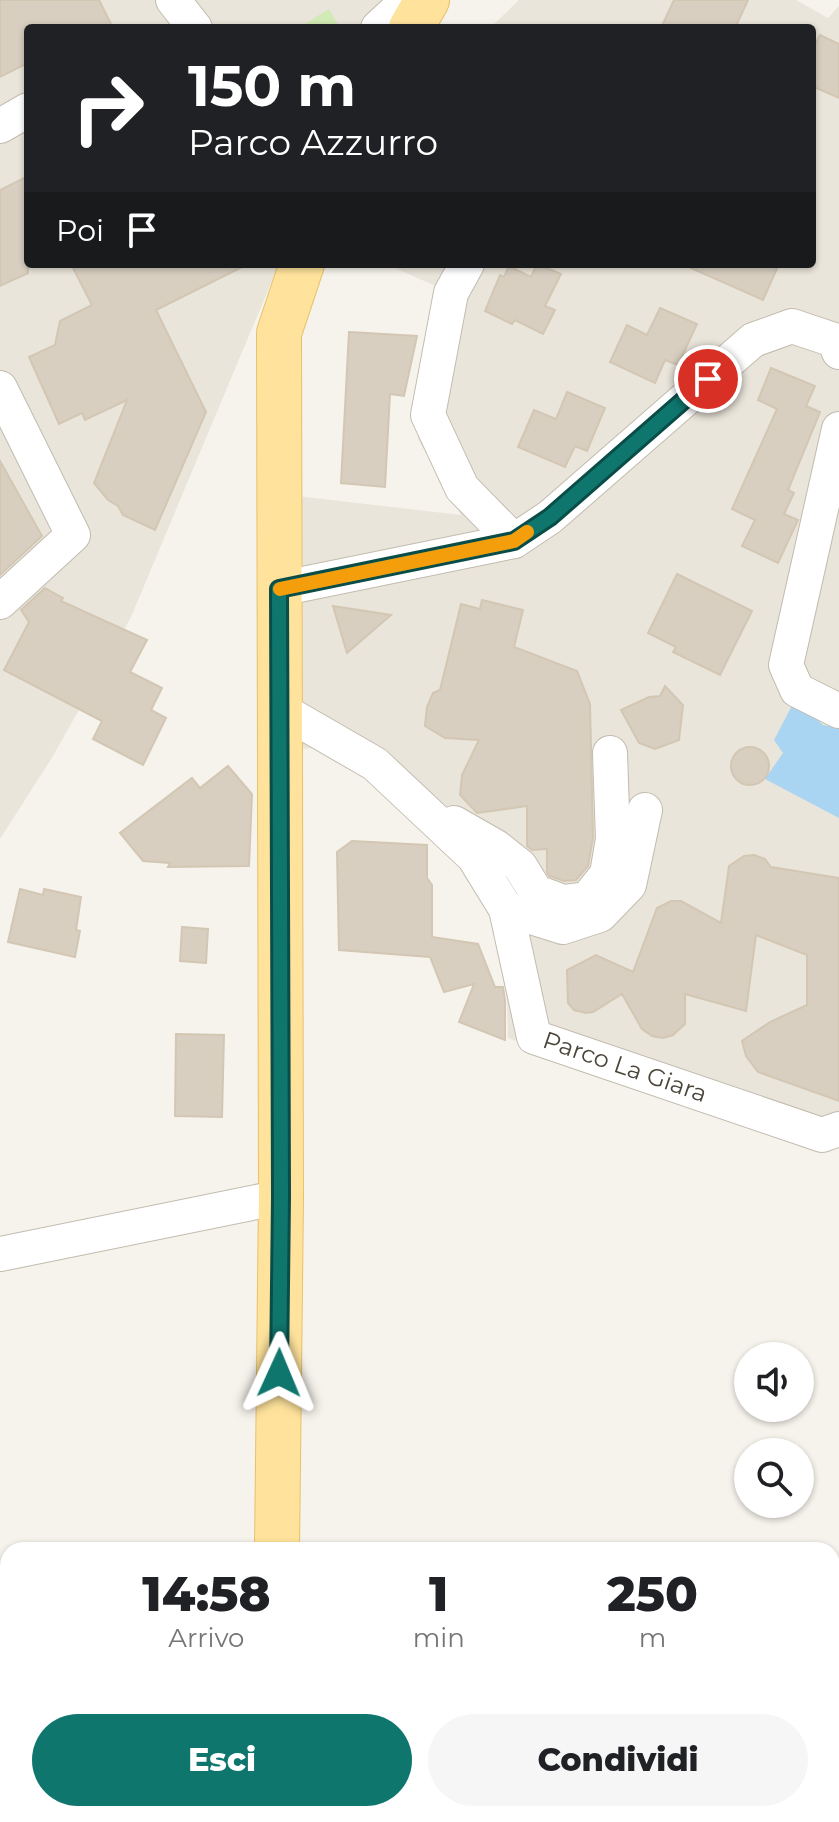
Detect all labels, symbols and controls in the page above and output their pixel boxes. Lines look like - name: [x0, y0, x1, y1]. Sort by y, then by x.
- text: 150 m: [188, 52, 356, 120]
- icon: right: [56, 56, 160, 160]
- text: Parco Azzurro: [188, 120, 438, 164]
- icon: arrive: [120, 208, 164, 252]
- text: Poi: [56, 212, 104, 249]
- pin: [674, 345, 742, 413]
- icon: arrive: [686, 357, 730, 401]
- street label: Parco La Giara: [539, 1025, 711, 1108]
- position arrow: [237, 1331, 321, 1415]
- map controls: [734, 1342, 814, 1518]
- button: sound: [734, 1342, 814, 1422]
- button: search: [734, 1438, 814, 1518]
- text: 14:58: [142, 1565, 271, 1623]
- text: 1: [429, 1565, 448, 1623]
- text: 250: [607, 1565, 698, 1623]
- text: Arrivo: [168, 1622, 244, 1654]
- text: min: [413, 1622, 465, 1654]
- text: m: [639, 1622, 666, 1654]
- button: Esci: [32, 1714, 412, 1806]
- button: Condividi: [428, 1714, 808, 1806]

